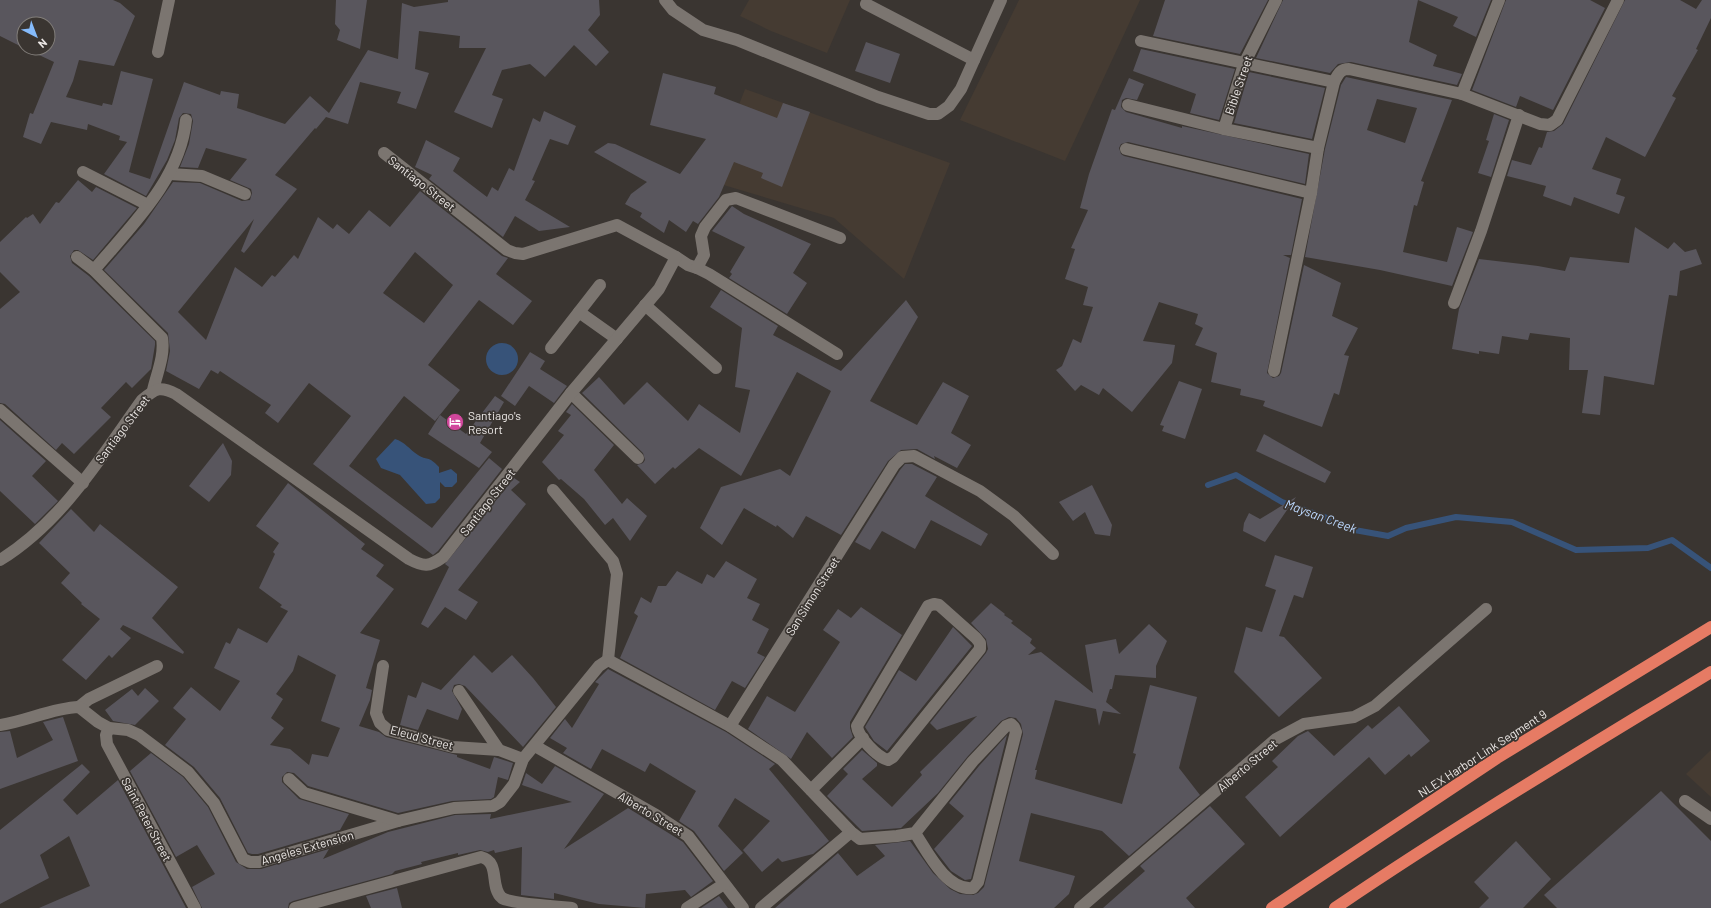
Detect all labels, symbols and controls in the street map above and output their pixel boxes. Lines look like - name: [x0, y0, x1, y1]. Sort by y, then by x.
- north arrow: [16, 16, 56, 56]
- text: N: [36, 37, 50, 51]
- street label: Bible Street: [1221, 54, 1255, 116]
- street label: Santiago Street: [386, 152, 458, 214]
- street label: Santiago Street: [92, 392, 152, 466]
- place label: Santiago's Resort: [468, 408, 521, 436]
- hotel icon: Santiago's Resort: [445, 412, 465, 432]
- street label: Santiago Street: [456, 466, 518, 538]
- water label: Maysan Creek: [1283, 496, 1360, 537]
- street label: San Simon Street: [782, 554, 842, 638]
- street label: NLEX Harbor Link Segment 9: [1415, 706, 1549, 800]
- street label: Eleud Street: [389, 722, 455, 752]
- street label: Alberto Street: [1214, 736, 1280, 794]
- street label: Saint Peter Street: [119, 775, 175, 863]
- street label: Alberto Street: [616, 788, 686, 838]
- street label: Angeles Extension: [259, 827, 355, 867]

